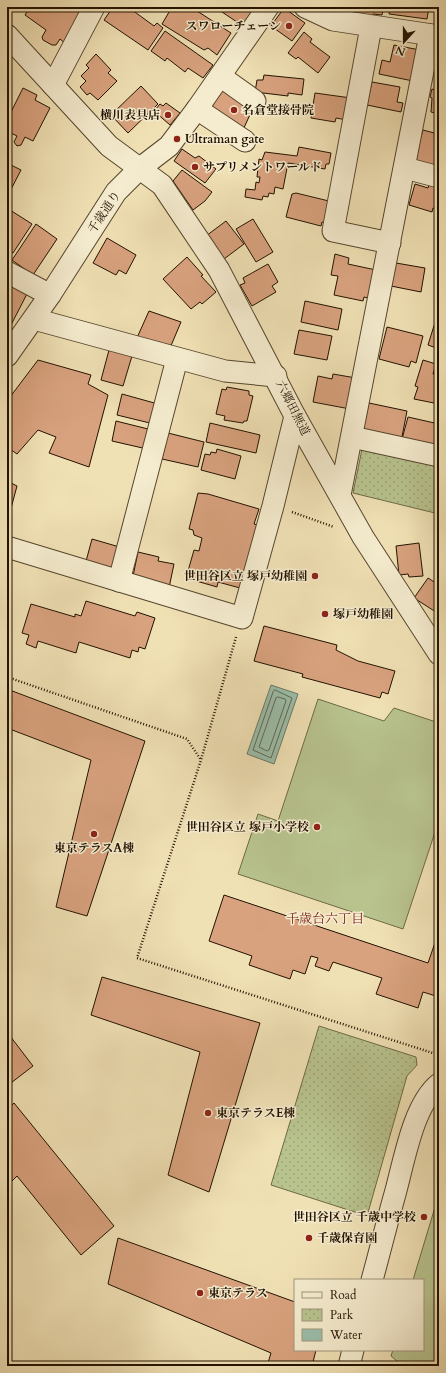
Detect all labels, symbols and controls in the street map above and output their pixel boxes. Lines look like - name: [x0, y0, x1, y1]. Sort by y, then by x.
- place label: スワローチェーン: [186, 18, 281, 34]
- marker: スワローチェーン: [284, 21, 294, 31]
- north arrow: [384, 22, 424, 62]
- text: N: [393, 42, 408, 60]
- place label: 名倉堂接骨院: [242, 102, 314, 118]
- marker: 名倉堂接骨院: [229, 105, 239, 115]
- place label: 横川表具店: [100, 107, 160, 123]
- marker: 横川表具店: [163, 110, 173, 120]
- place label: Ultraman gate: [185, 131, 265, 147]
- marker: Ultraman gate: [172, 134, 182, 144]
- place label: サプリメントワールド: [203, 159, 322, 175]
- marker: サプリメントワールド: [190, 162, 200, 172]
- street label: 千歳通り: [84, 188, 124, 236]
- street label: 六郷田無道: [272, 378, 314, 438]
- place label: 世田谷区立 塚戸幼稚園: [184, 568, 307, 584]
- marker: 世田谷区立 塚戸幼稚園: [310, 571, 320, 581]
- place label: 塚戸幼稚園: [333, 606, 393, 622]
- marker: 塚戸幼稚園: [320, 609, 330, 619]
- place label: 世田谷区立 塚戸小学校: [186, 819, 309, 835]
- marker: 世田谷区立 塚戸小学校: [312, 822, 322, 832]
- marker: 東京テラスA棟: [89, 829, 99, 839]
- place label: 東京テラスA棟: [54, 840, 134, 856]
- district label: 千歳台六丁目: [286, 910, 364, 928]
- place label: 東京テラスE棟: [216, 1105, 295, 1121]
- marker: 東京テラスE棟: [203, 1108, 213, 1118]
- place label: 世田谷区立 千歳中学校: [293, 1209, 416, 1225]
- marker: 世田谷区立 千歳中学校: [419, 1212, 429, 1222]
- place label: 千歳保育園: [317, 1230, 377, 1246]
- marker: 千歳保育園: [304, 1233, 314, 1243]
- legend: [294, 1279, 424, 1351]
- place label: 東京テラス: [208, 1285, 268, 1301]
- text: Road: [330, 1287, 357, 1303]
- marker: 東京テラス: [195, 1288, 205, 1298]
- text: Park: [330, 1307, 354, 1323]
- text: Water: [329, 1327, 363, 1343]

